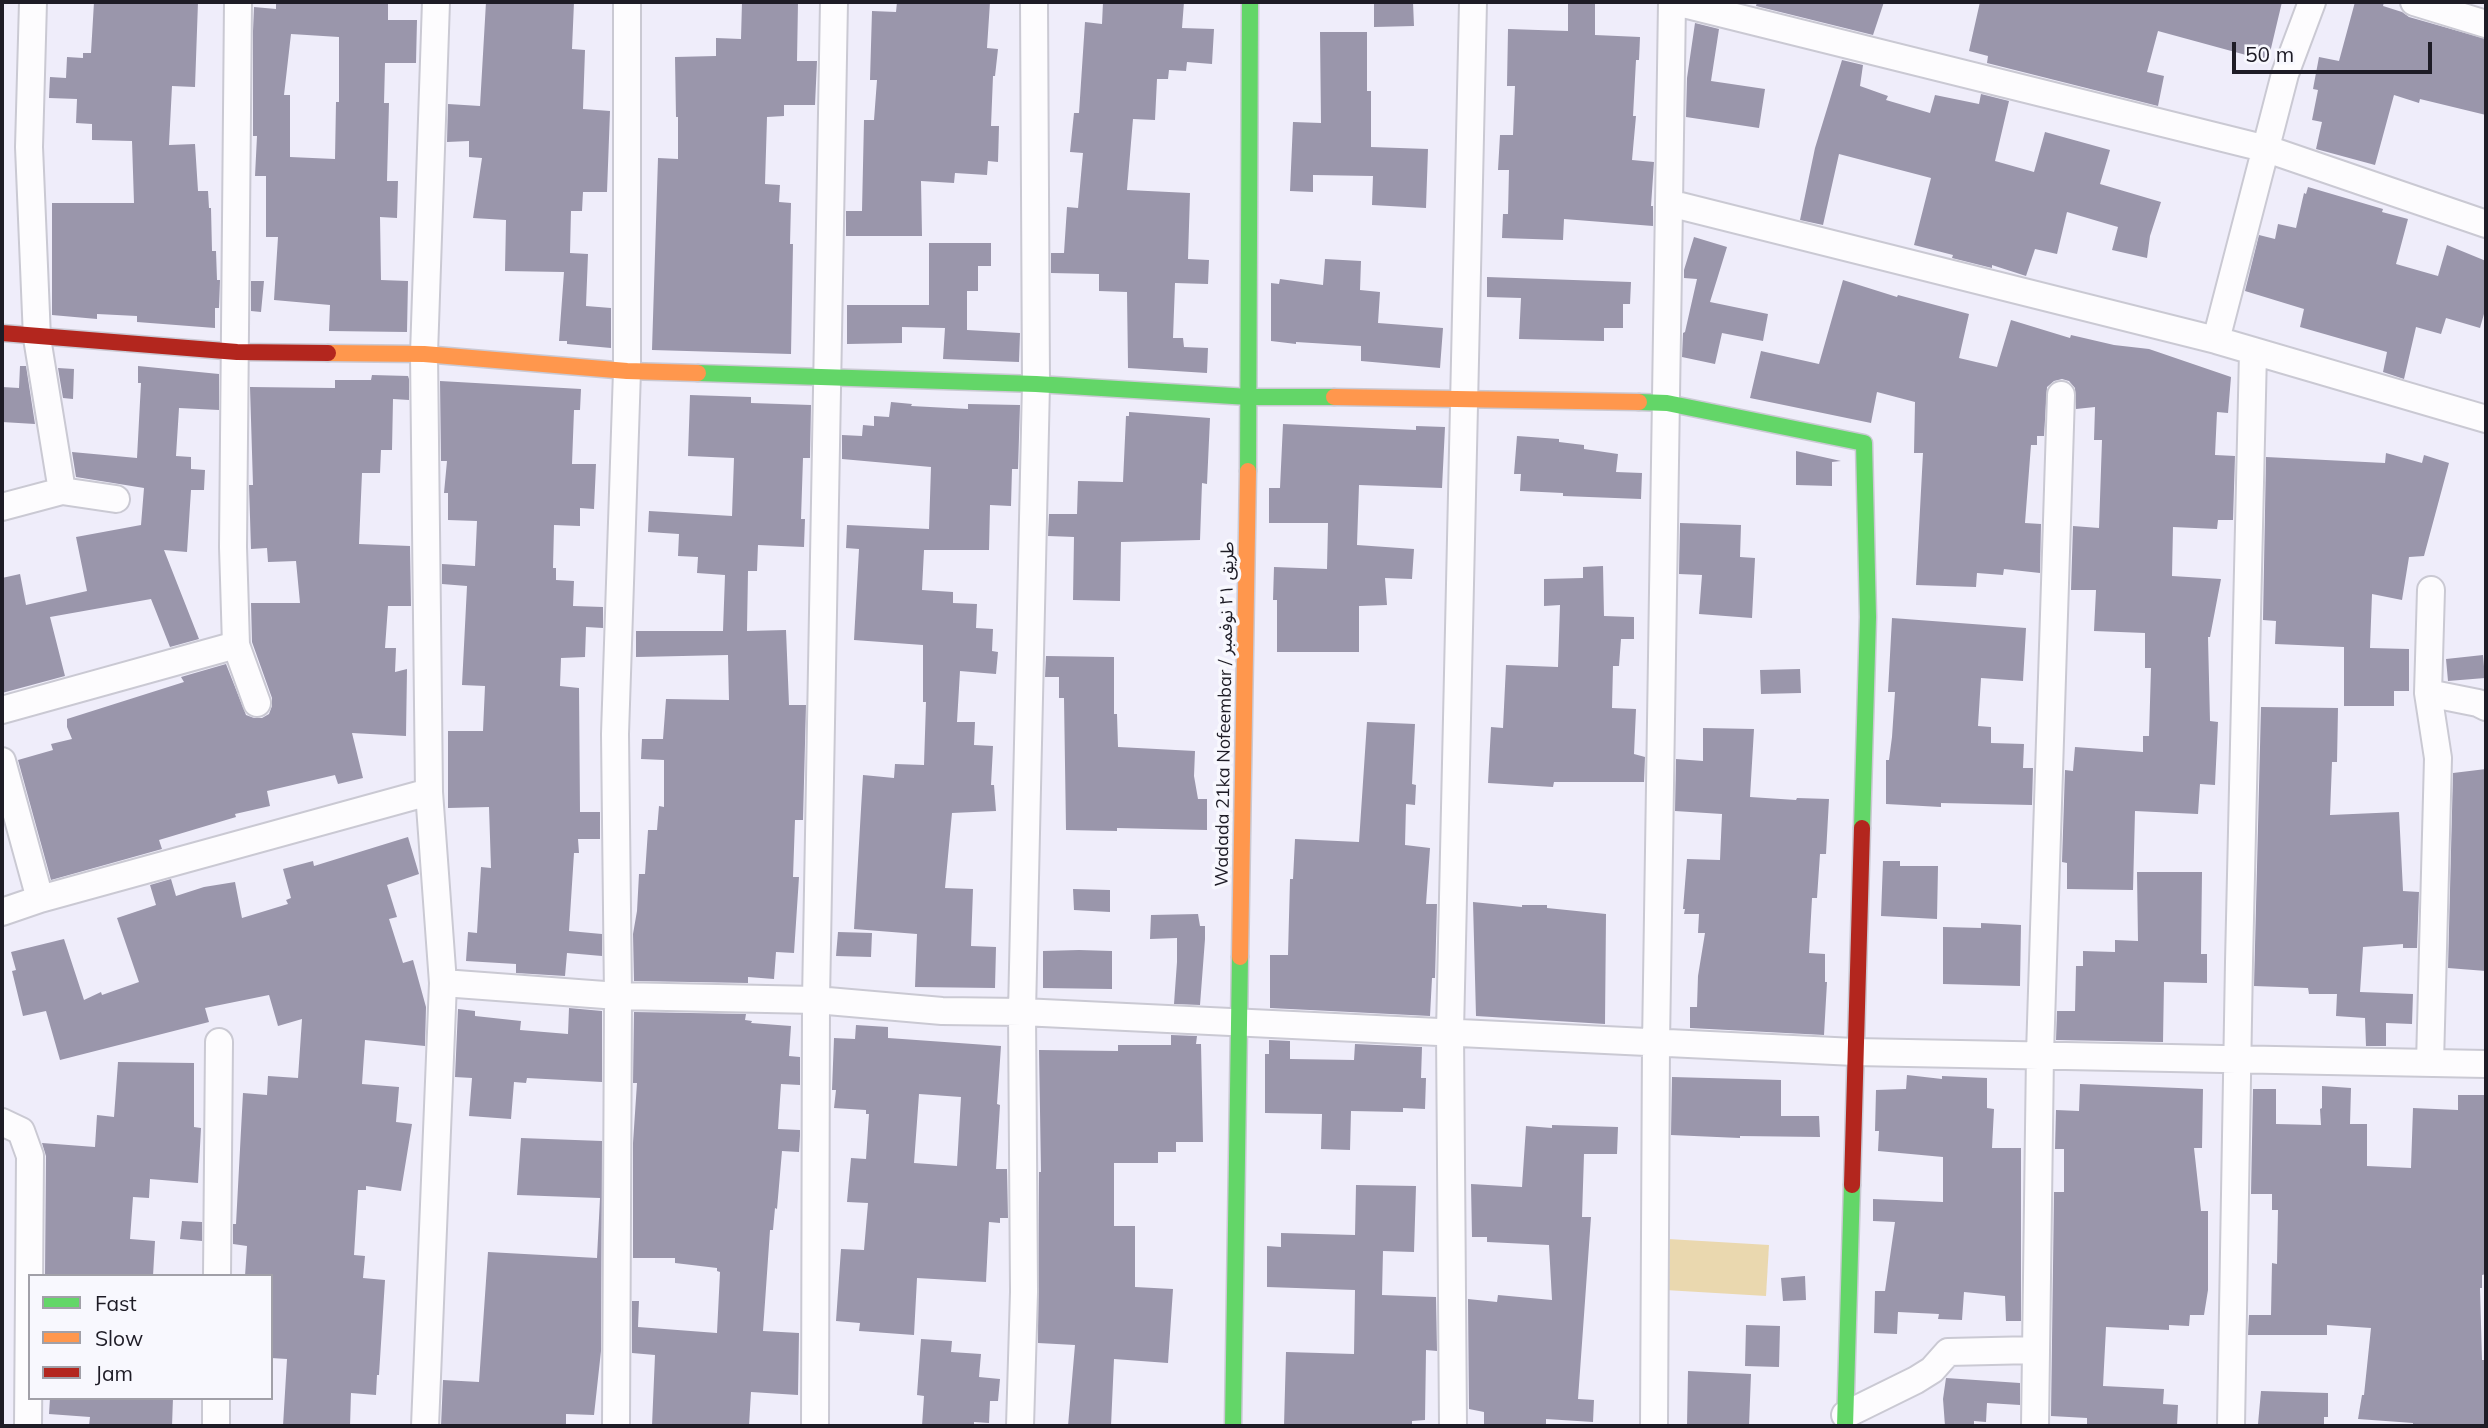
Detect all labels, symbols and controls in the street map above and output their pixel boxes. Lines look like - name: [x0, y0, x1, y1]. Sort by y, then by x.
- scale bar: [2236, 28, 2436, 72]
- text: 50 m: [2245, 41, 2294, 67]
- street label: Wadada 21ka Nofeembar / طريق ٢١ نوفمبر: [1211, 541, 1239, 887]
- legend: [28, 1274, 273, 1400]
- text: Fast: [95, 1290, 137, 1316]
- text: Slow: [95, 1325, 143, 1351]
- text: Jam: [95, 1360, 133, 1386]

